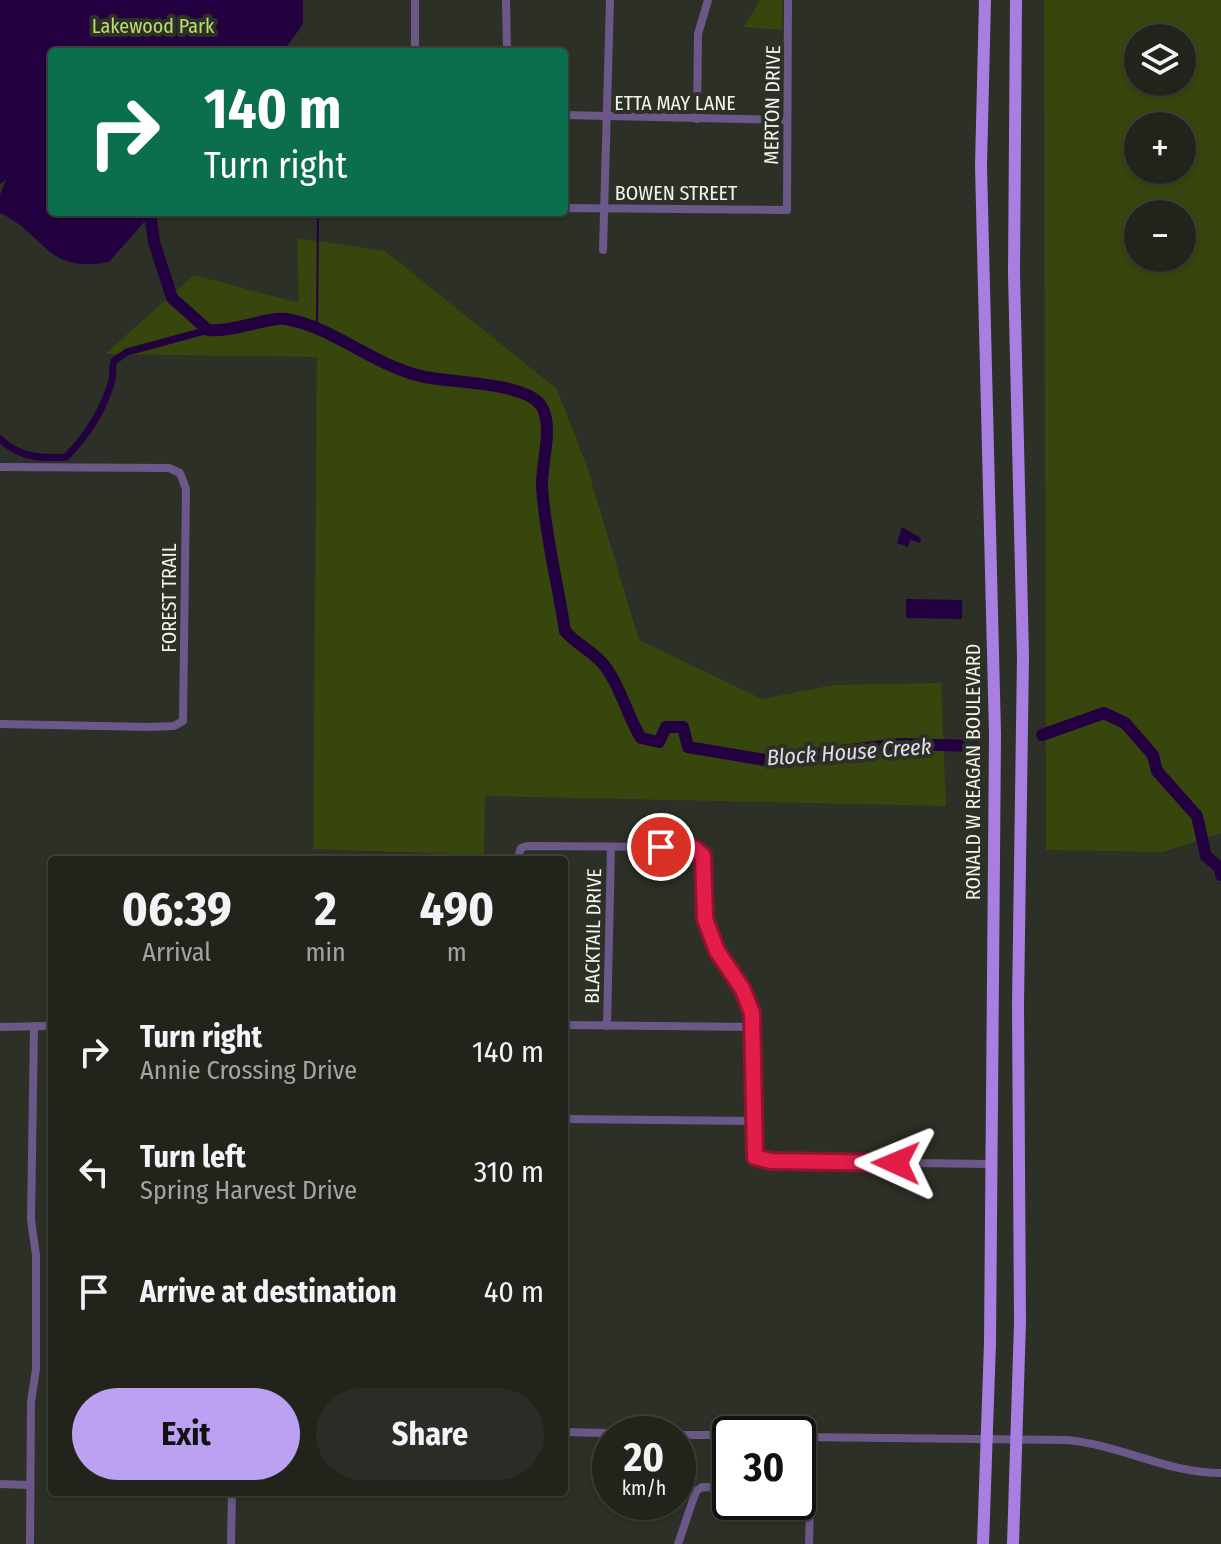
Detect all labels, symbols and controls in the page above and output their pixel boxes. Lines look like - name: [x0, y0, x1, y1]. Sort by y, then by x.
- park label: Lakewood Park: [92, 14, 215, 38]
- map controls: [1124, 24, 1196, 272]
- button: layers: [1124, 24, 1196, 96]
- street label: MERTON DRIVE: [759, 45, 785, 165]
- text: 140 m: [204, 76, 341, 143]
- icon: right: [72, 80, 176, 184]
- street label: ETTA MAY LANE: [614, 91, 736, 115]
- button: +: [1124, 112, 1196, 184]
- text: Turn right: [204, 144, 347, 188]
- street label: BOWEN STREET: [615, 181, 738, 205]
- button: −: [1124, 200, 1196, 272]
- street label: FOREST TRAIL: [157, 543, 181, 653]
- street label: RONALD W REAGAN BOULEVARD: [961, 644, 985, 900]
- water label: Block House Creek: [766, 733, 932, 771]
- pin: [627, 813, 695, 881]
- icon: arrive: [639, 825, 683, 869]
- street label: BLACKTAIL DRIVE: [580, 868, 606, 1004]
- text: 06:39: [122, 880, 232, 938]
- text: 2: [315, 880, 337, 938]
- text: 490: [419, 880, 494, 938]
- text: Arrival: [142, 937, 211, 968]
- text: min: [306, 937, 346, 968]
- text: m: [447, 937, 467, 968]
- text: Turn right: [140, 1019, 262, 1055]
- icon: right: [72, 1030, 116, 1074]
- text: 140 m: [472, 1034, 544, 1070]
- text: Annie Crossing Drive: [140, 1055, 357, 1086]
- position arrow: [854, 1121, 938, 1205]
- text: Turn left: [140, 1139, 246, 1175]
- icon: left: [72, 1150, 116, 1194]
- text: 310 m: [474, 1154, 544, 1190]
- text: Spring Harvest Drive: [140, 1175, 357, 1206]
- icon: arrive: [72, 1270, 116, 1314]
- text: Arrive at destination: [140, 1274, 397, 1310]
- text: 40 m: [484, 1274, 544, 1310]
- button: Exit: [72, 1388, 300, 1480]
- button: Share: [316, 1388, 544, 1480]
- speed limit sign: 30: [712, 1416, 816, 1520]
- text: 20: [624, 1434, 664, 1482]
- text: km/h: [622, 1476, 666, 1500]

